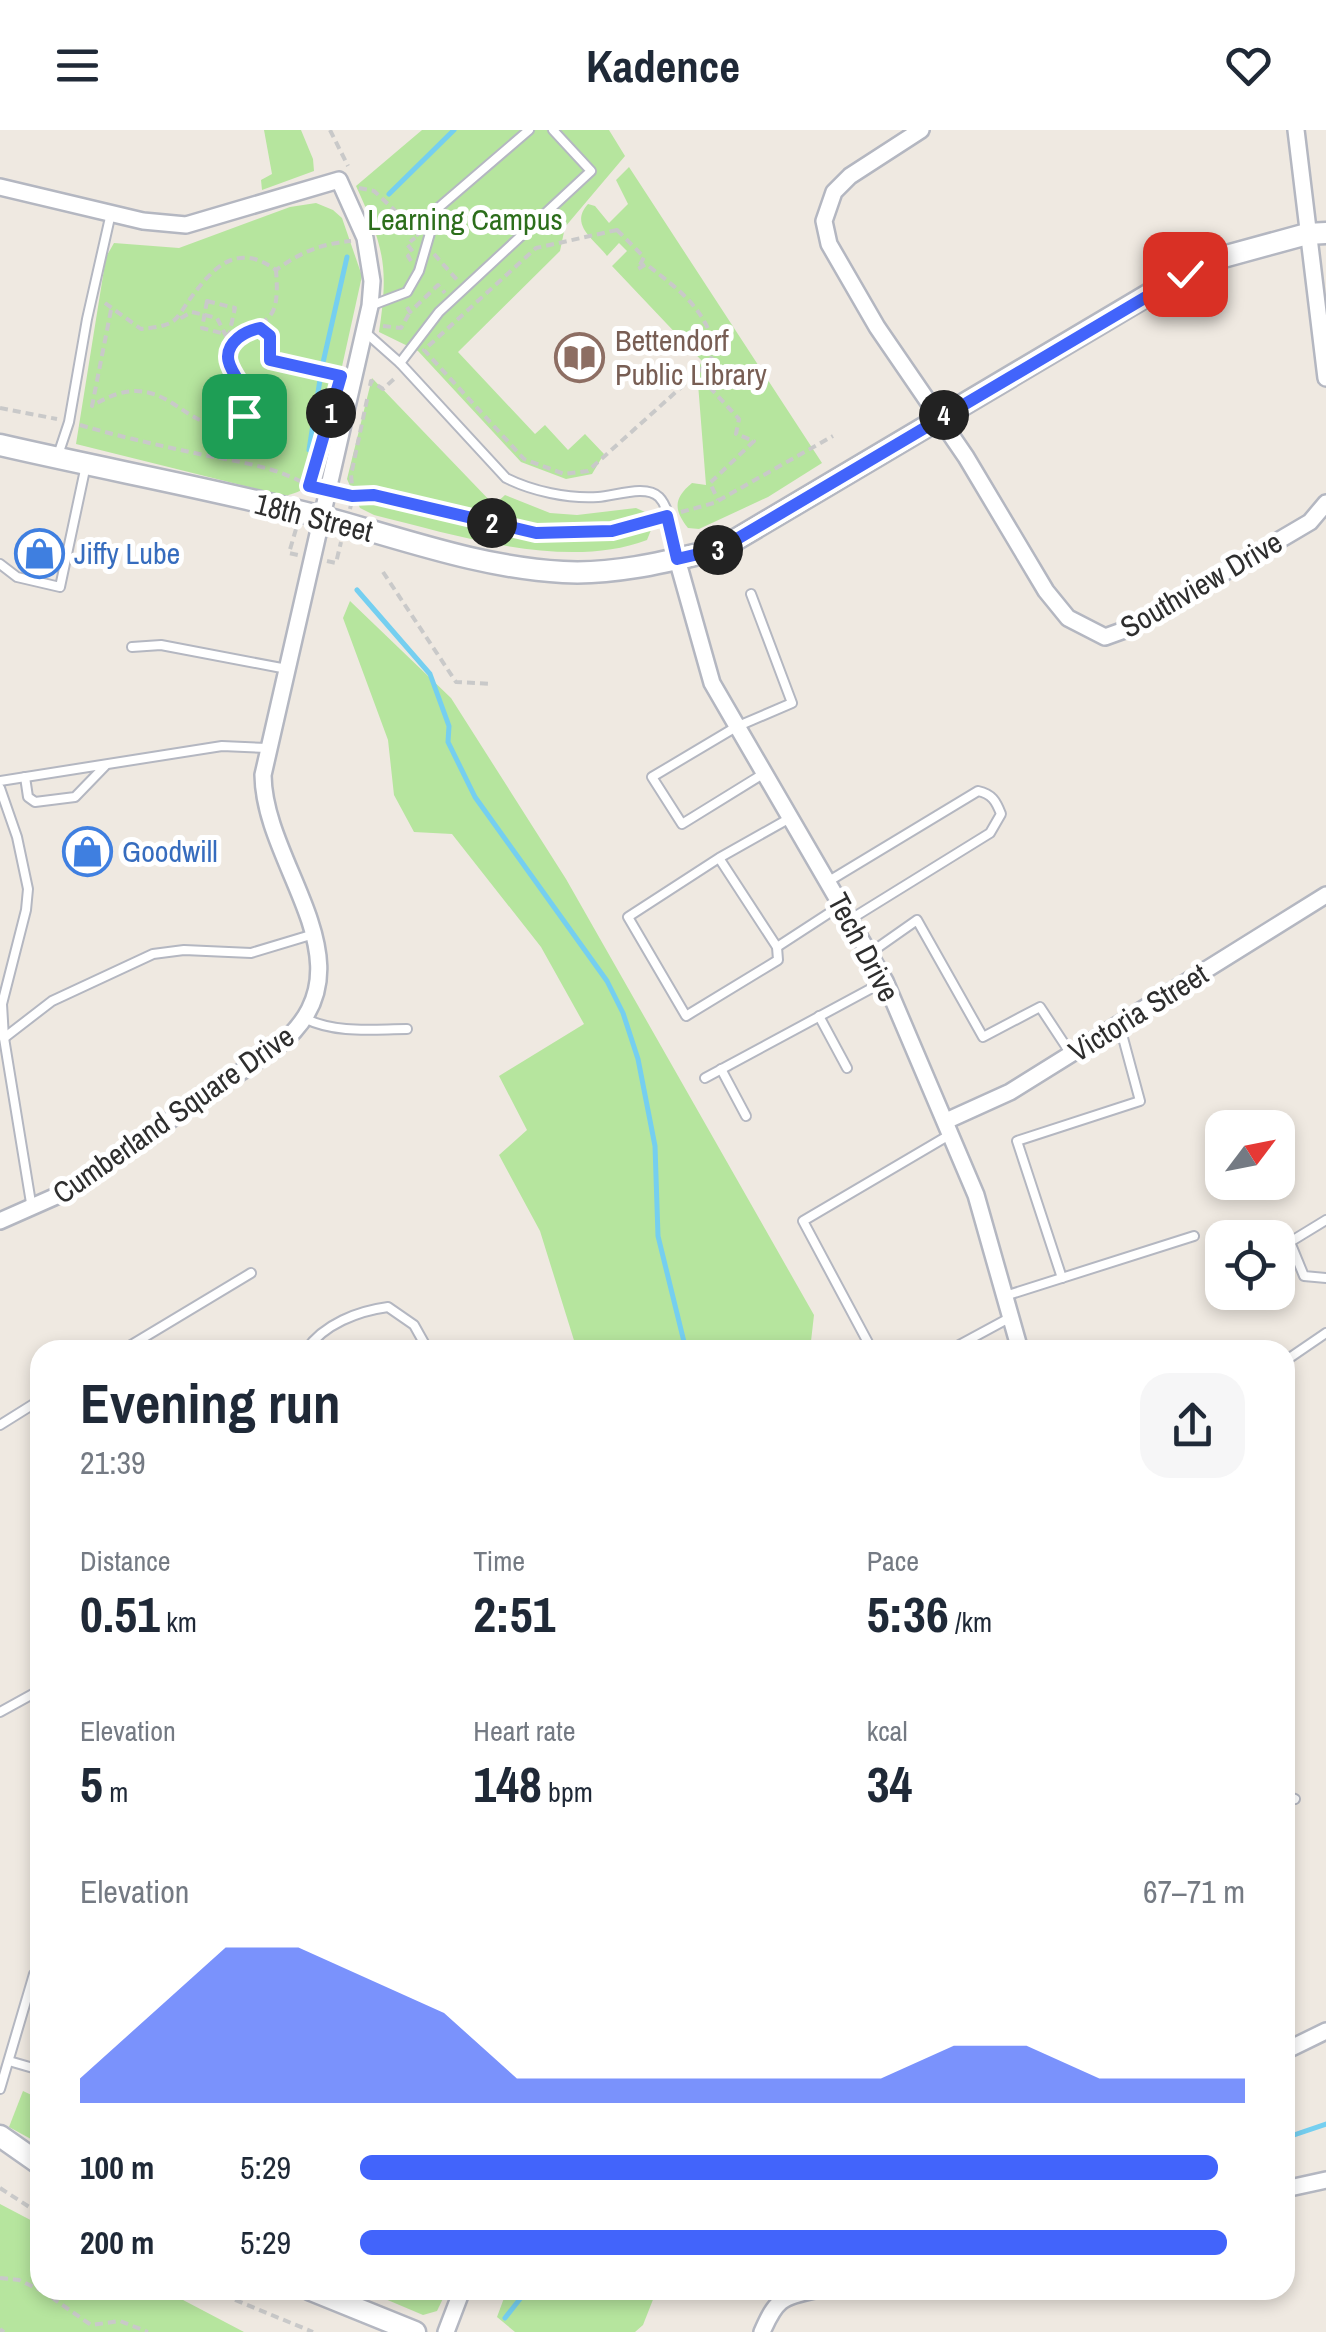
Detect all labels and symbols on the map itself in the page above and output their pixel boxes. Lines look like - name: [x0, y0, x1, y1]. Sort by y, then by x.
- park label: Learning Campus: [367, 199, 563, 239]
- pin: [1143, 232, 1228, 317]
- place label: Bettendorf Public Library: [615, 320, 767, 394]
- library icon: Bettendorf Public Library: [554, 331, 606, 383]
- pin: [202, 374, 287, 459]
- pin: 1: [306, 388, 356, 438]
- pin: 4: [919, 390, 969, 440]
- street label: 18th Street: [251, 483, 377, 551]
- pin: 2: [467, 498, 517, 548]
- street label: Southview Drive: [1113, 522, 1289, 646]
- pin: 3: [693, 525, 743, 575]
- shop icon: Jiffy Lube: [13, 527, 65, 579]
- place label: Jiffy Lube: [74, 533, 180, 573]
- shop icon: Goodwill: [61, 825, 113, 877]
- place label: Goodwill: [122, 831, 218, 871]
- street label: Tech Drive: [819, 886, 909, 1008]
- street label: Victoria Street: [1061, 953, 1215, 1071]
- street label: Cumberland Square Drive: [44, 1016, 302, 1212]
- north arrow: [1205, 1110, 1295, 1200]

